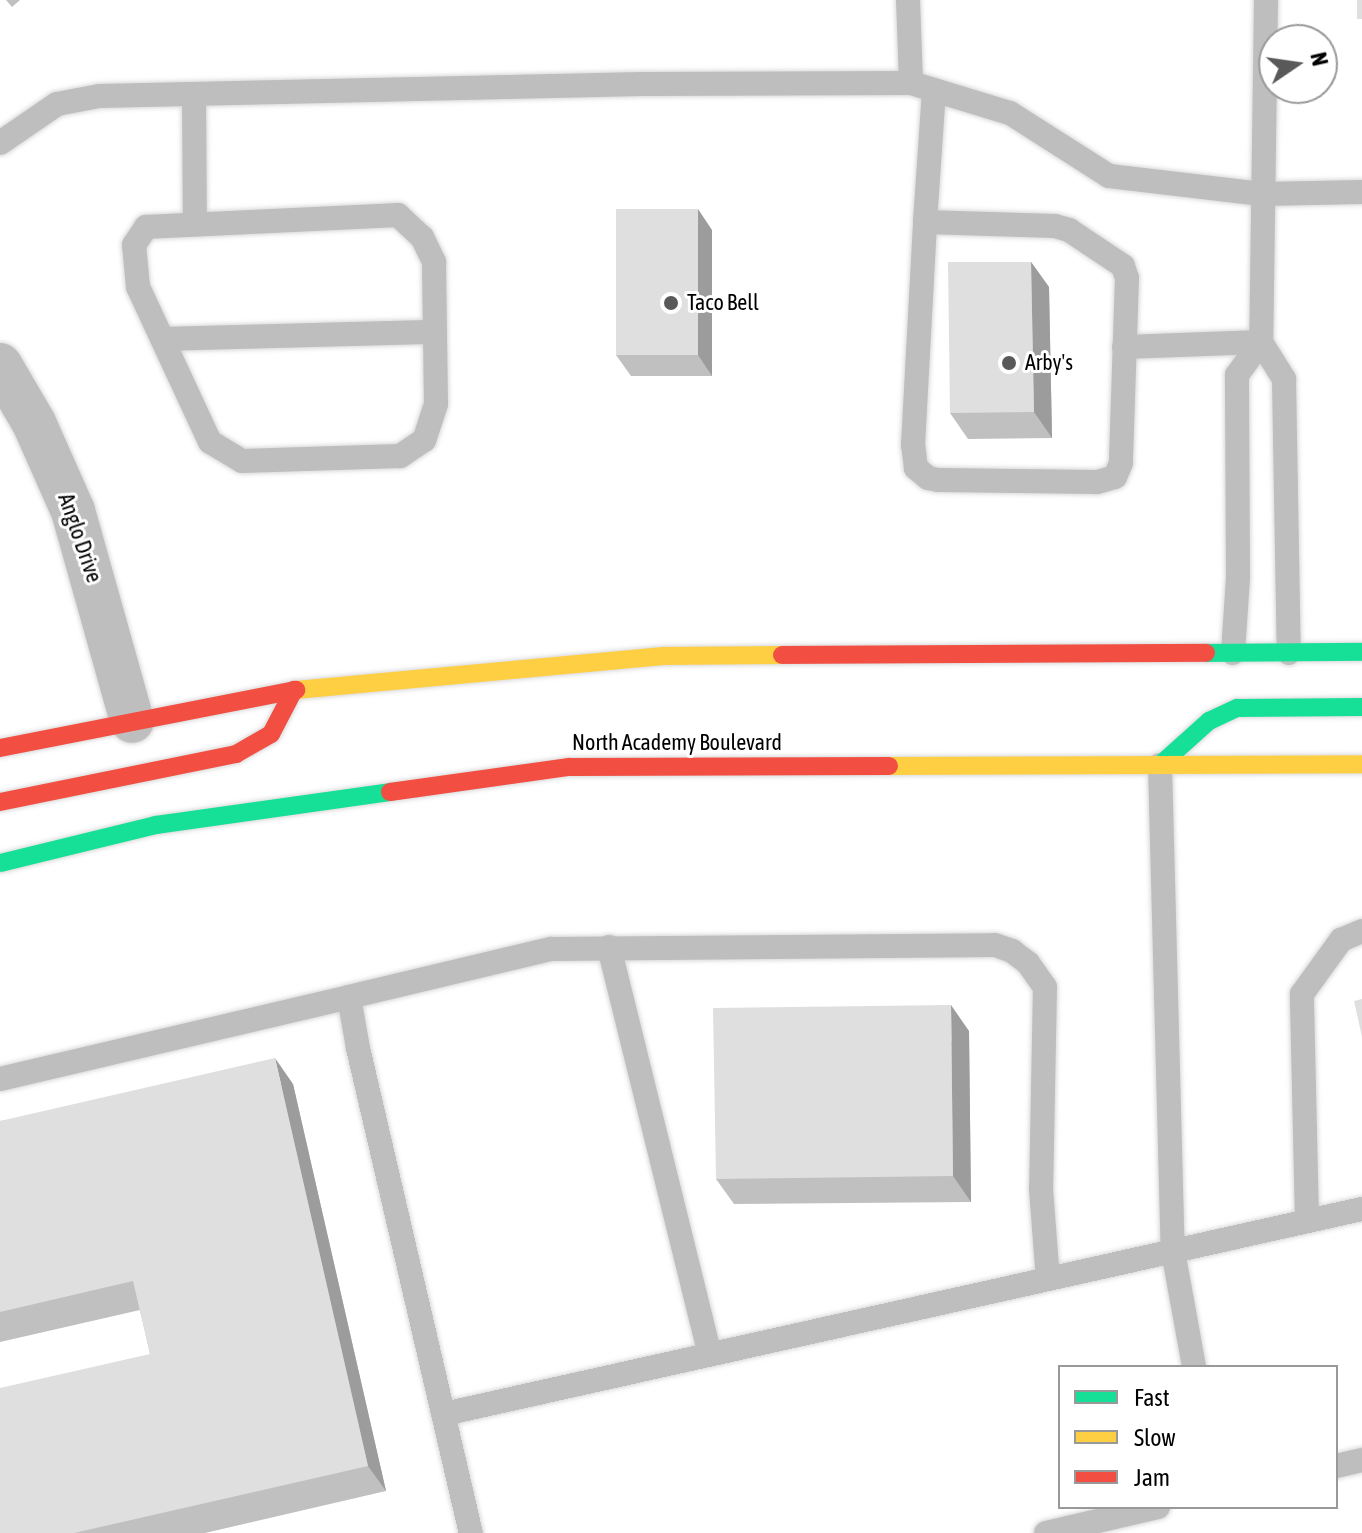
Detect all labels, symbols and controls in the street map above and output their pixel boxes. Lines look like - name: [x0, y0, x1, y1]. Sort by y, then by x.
- north arrow: [1258, 24, 1338, 104]
- text: N: [1305, 50, 1334, 68]
- place label: Taco Bell: [687, 290, 759, 316]
- marker: Taco Bell: [662, 294, 680, 312]
- place label: Arby's: [1025, 350, 1073, 376]
- marker: Arby's: [1000, 354, 1018, 372]
- street label: Anglo Drive: [52, 490, 108, 586]
- street label: North Academy Boulevard: [572, 730, 782, 756]
- legend: [1058, 1365, 1338, 1509]
- text: Fast: [1134, 1384, 1170, 1411]
- text: Slow: [1134, 1424, 1176, 1451]
- text: Jam: [1134, 1464, 1170, 1491]

